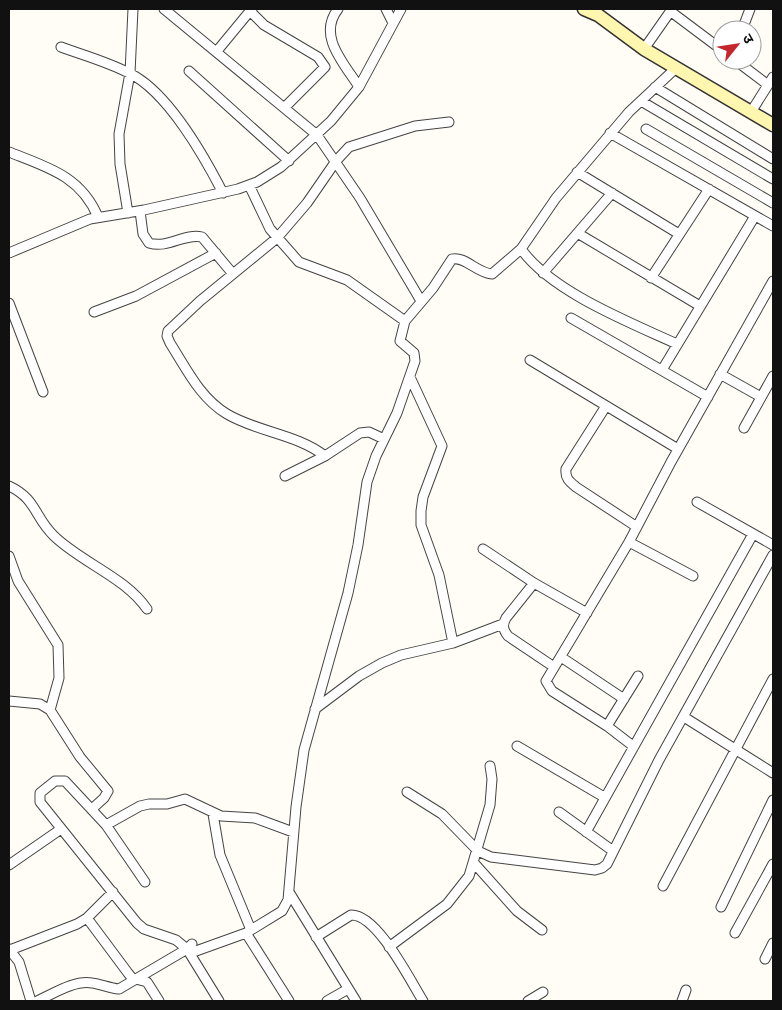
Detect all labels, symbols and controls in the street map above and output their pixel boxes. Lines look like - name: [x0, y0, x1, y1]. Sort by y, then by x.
- north arrow: [712, 20, 762, 70]
- text: उ: [738, 31, 758, 47]

